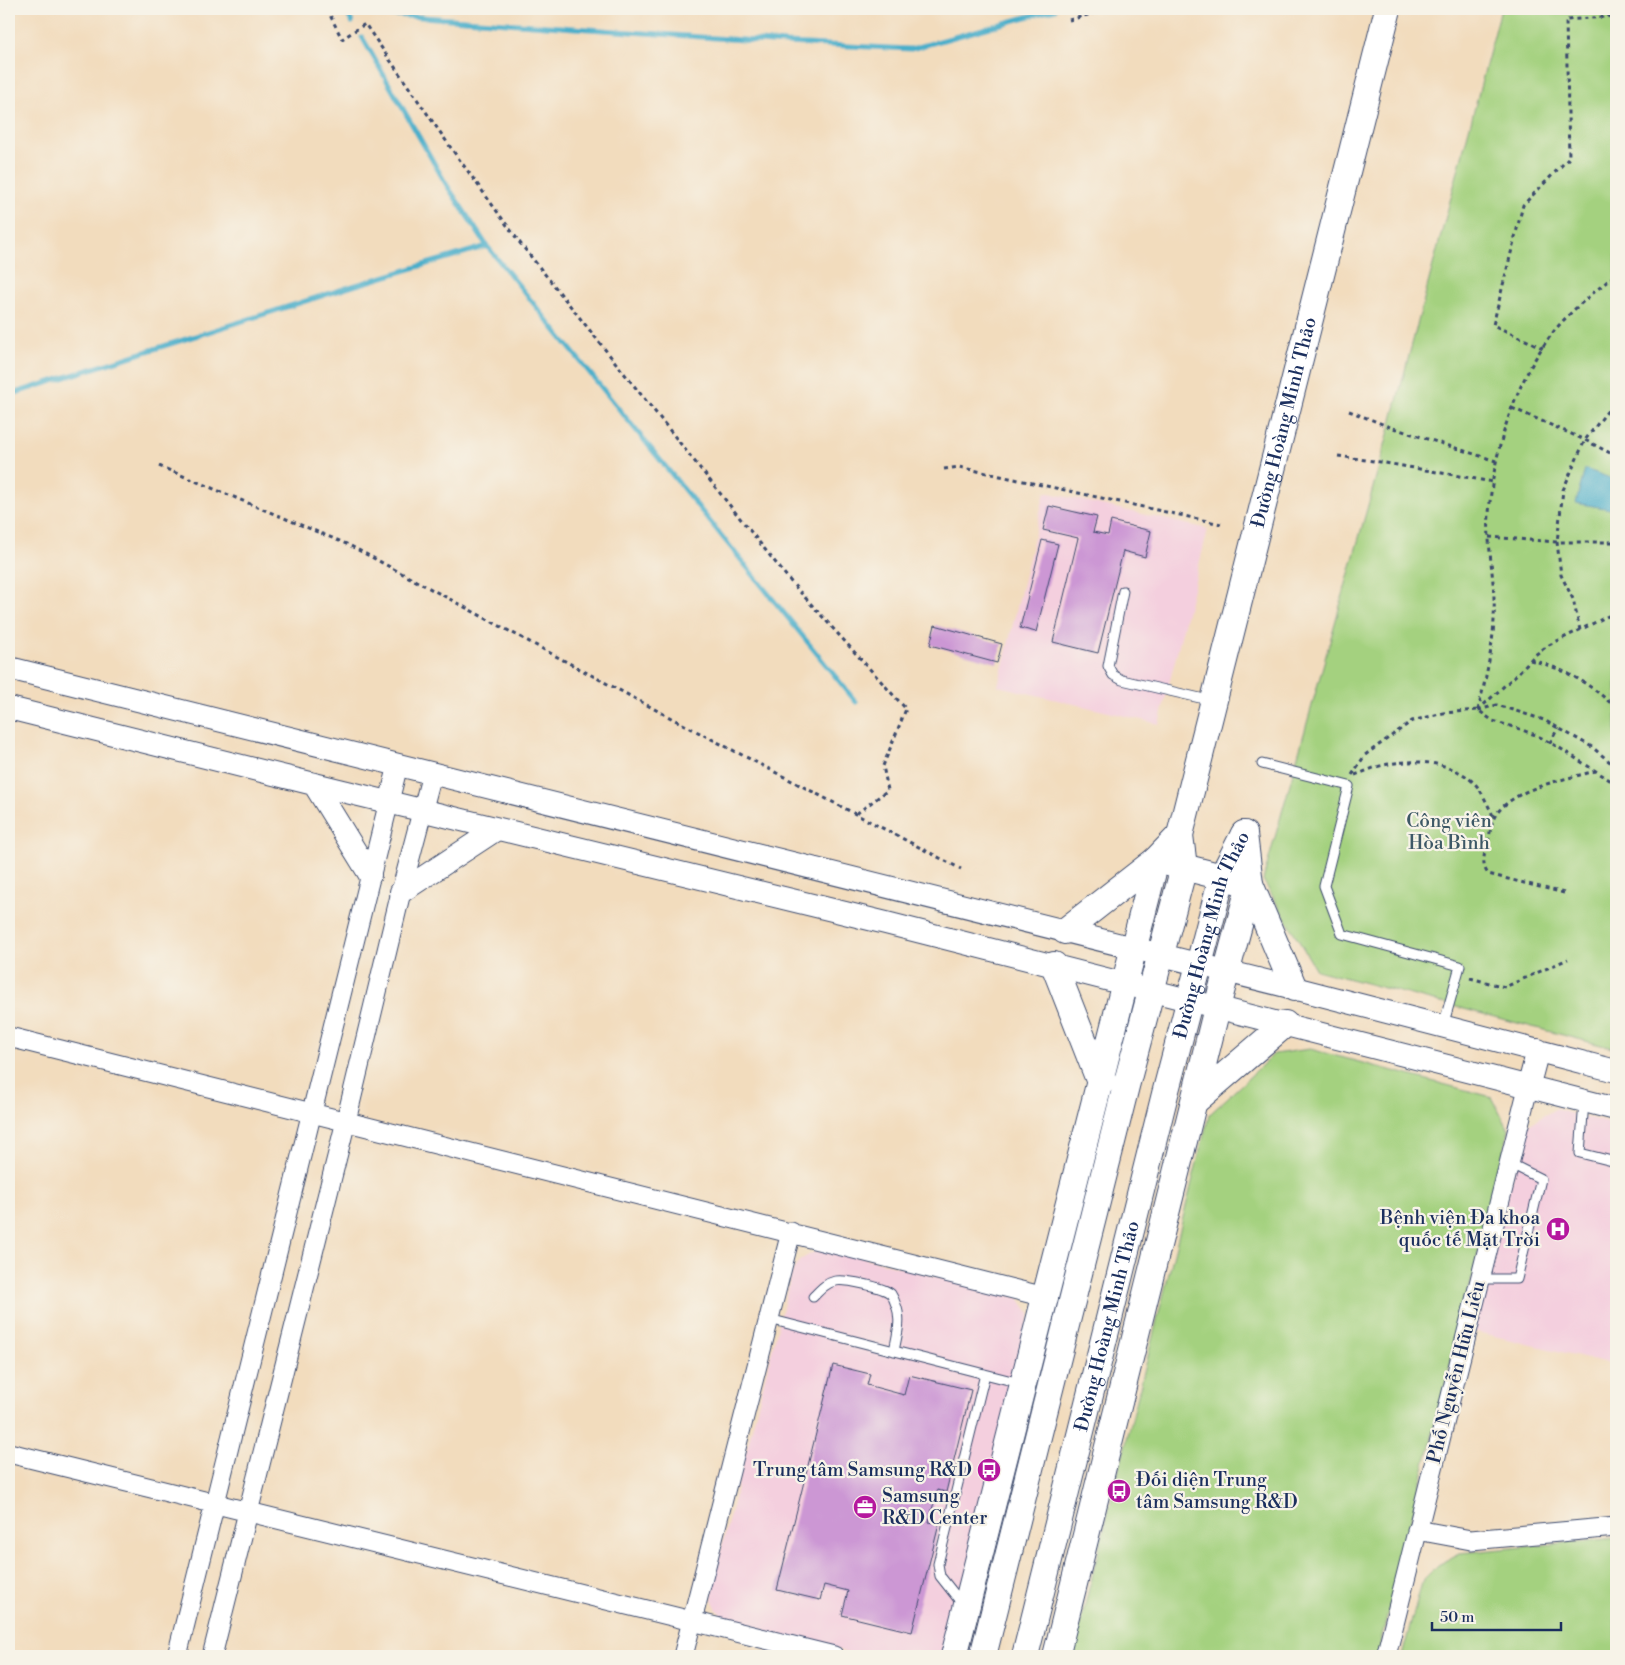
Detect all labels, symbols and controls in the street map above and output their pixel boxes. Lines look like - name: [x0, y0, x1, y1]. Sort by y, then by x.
- street label: Đường Hoàng Minh Thảo: [1246, 315, 1322, 530]
- park label: Công viên Hòa Bình: [1406, 809, 1492, 855]
- street label: Đường Hoàng Minh Thảo: [1168, 827, 1255, 1041]
- place label: Bệnh viện Đa khoa quốc tế Mặt Trời: [1379, 1206, 1540, 1252]
- hospital icon: Bệnh viện Đa khoa quốc tế Mặt Trời: [1545, 1216, 1571, 1242]
- street label: Đường Hoàng Minh Thảo: [1069, 1218, 1145, 1434]
- street label: Phố Nguyễn Hữu Liêu: [1422, 1278, 1490, 1466]
- bus stop icon: Trung tâm Samsung R&D: [976, 1457, 1002, 1483]
- place label: Trung tâm Samsung R&D: [753, 1458, 972, 1482]
- place label: Đối diện Trung tâm Samsung R&D: [1136, 1468, 1298, 1514]
- bus stop icon: Đối diện Trung tâm Samsung R&D: [1106, 1478, 1132, 1504]
- place label: Samsung R&D Center: [882, 1484, 987, 1530]
- office icon: Samsung R&D Center: [852, 1494, 878, 1520]
- scale bar: [1432, 1600, 1561, 1632]
- text: 50 m: [1440, 1608, 1474, 1627]

